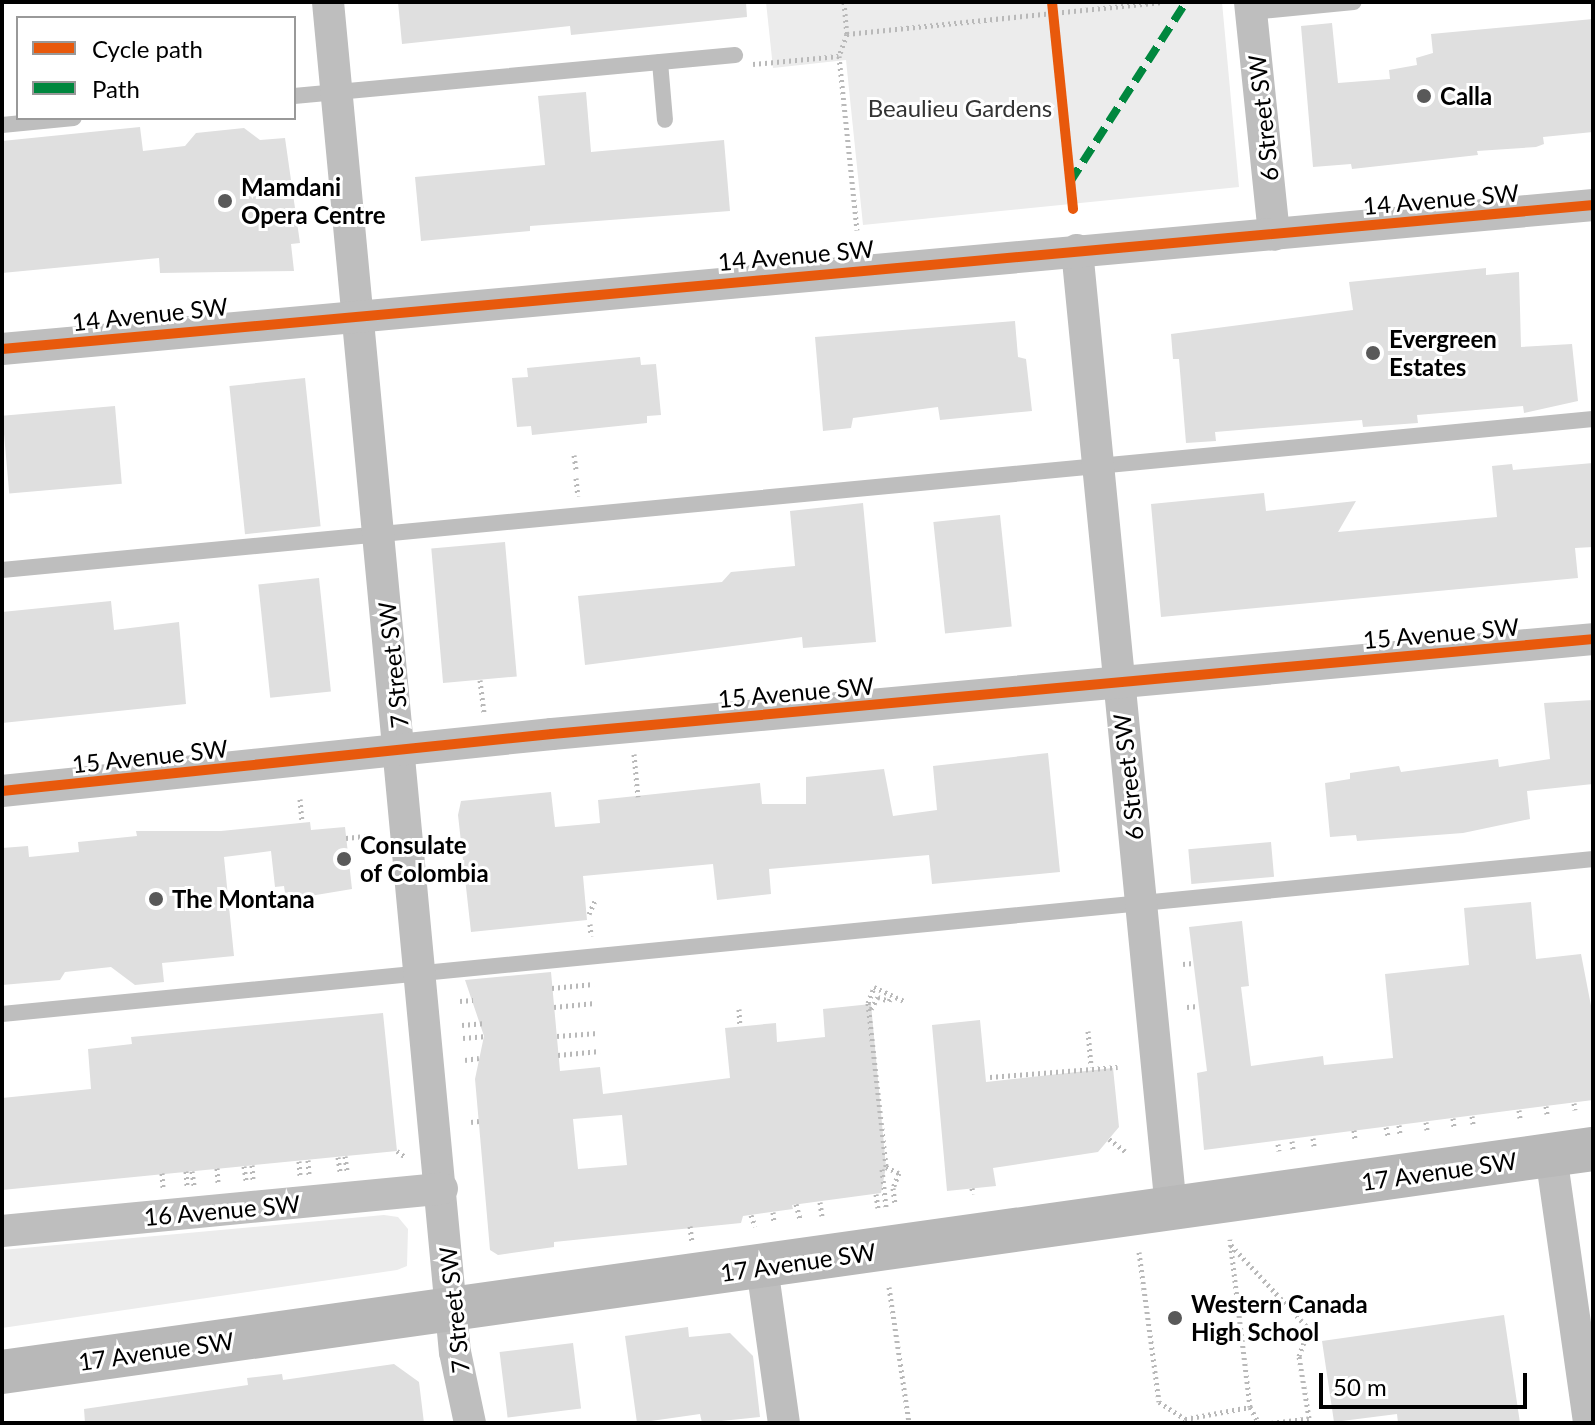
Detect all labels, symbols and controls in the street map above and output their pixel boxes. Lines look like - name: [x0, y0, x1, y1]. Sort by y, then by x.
- legend: [16, 16, 296, 120]
- text: Cycle path: [92, 34, 203, 63]
- street label: 6 Street SW: [1242, 53, 1284, 183]
- text: Path: [92, 74, 140, 103]
- place label: Calla: [1440, 82, 1492, 110]
- marker: Calla: [1415, 87, 1433, 105]
- park label: Beaulieu Gardens: [868, 94, 1052, 122]
- place label: Mamdani Opera Centre: [241, 173, 386, 229]
- street label: 14 Avenue SW: [1361, 178, 1521, 220]
- marker: Mamdani Opera Centre: [216, 192, 234, 210]
- street label: 14 Avenue SW: [716, 234, 876, 276]
- street label: 14 Avenue SW: [70, 291, 230, 337]
- place label: Evergreen Estates: [1389, 325, 1497, 381]
- marker: Evergreen Estates: [1364, 344, 1382, 362]
- street label: 7 Street SW: [372, 600, 414, 730]
- street label: 15 Avenue SW: [1361, 612, 1521, 654]
- street label: 15 Avenue SW: [716, 671, 876, 713]
- street label: 6 Street SW: [1107, 712, 1149, 842]
- street label: 15 Avenue SW: [70, 733, 230, 779]
- place label: Consulate of Colombia: [360, 831, 489, 887]
- marker: Consulate of Colombia: [335, 850, 353, 868]
- place label: The Montana: [172, 885, 315, 913]
- marker: The Montana: [147, 890, 165, 908]
- street label: 17 Avenue SW: [1359, 1146, 1519, 1196]
- street label: 16 Avenue SW: [142, 1189, 302, 1231]
- street label: 17 Avenue SW: [718, 1237, 878, 1287]
- street label: 7 Street SW: [433, 1245, 475, 1375]
- place label: Western Canada High School: [1191, 1290, 1368, 1346]
- marker: Western Canada High School: [1166, 1309, 1184, 1327]
- street label: 17 Avenue SW: [76, 1326, 236, 1376]
- scale bar: [1323, 1357, 1531, 1407]
- text: 50 m: [1333, 1372, 1387, 1401]

